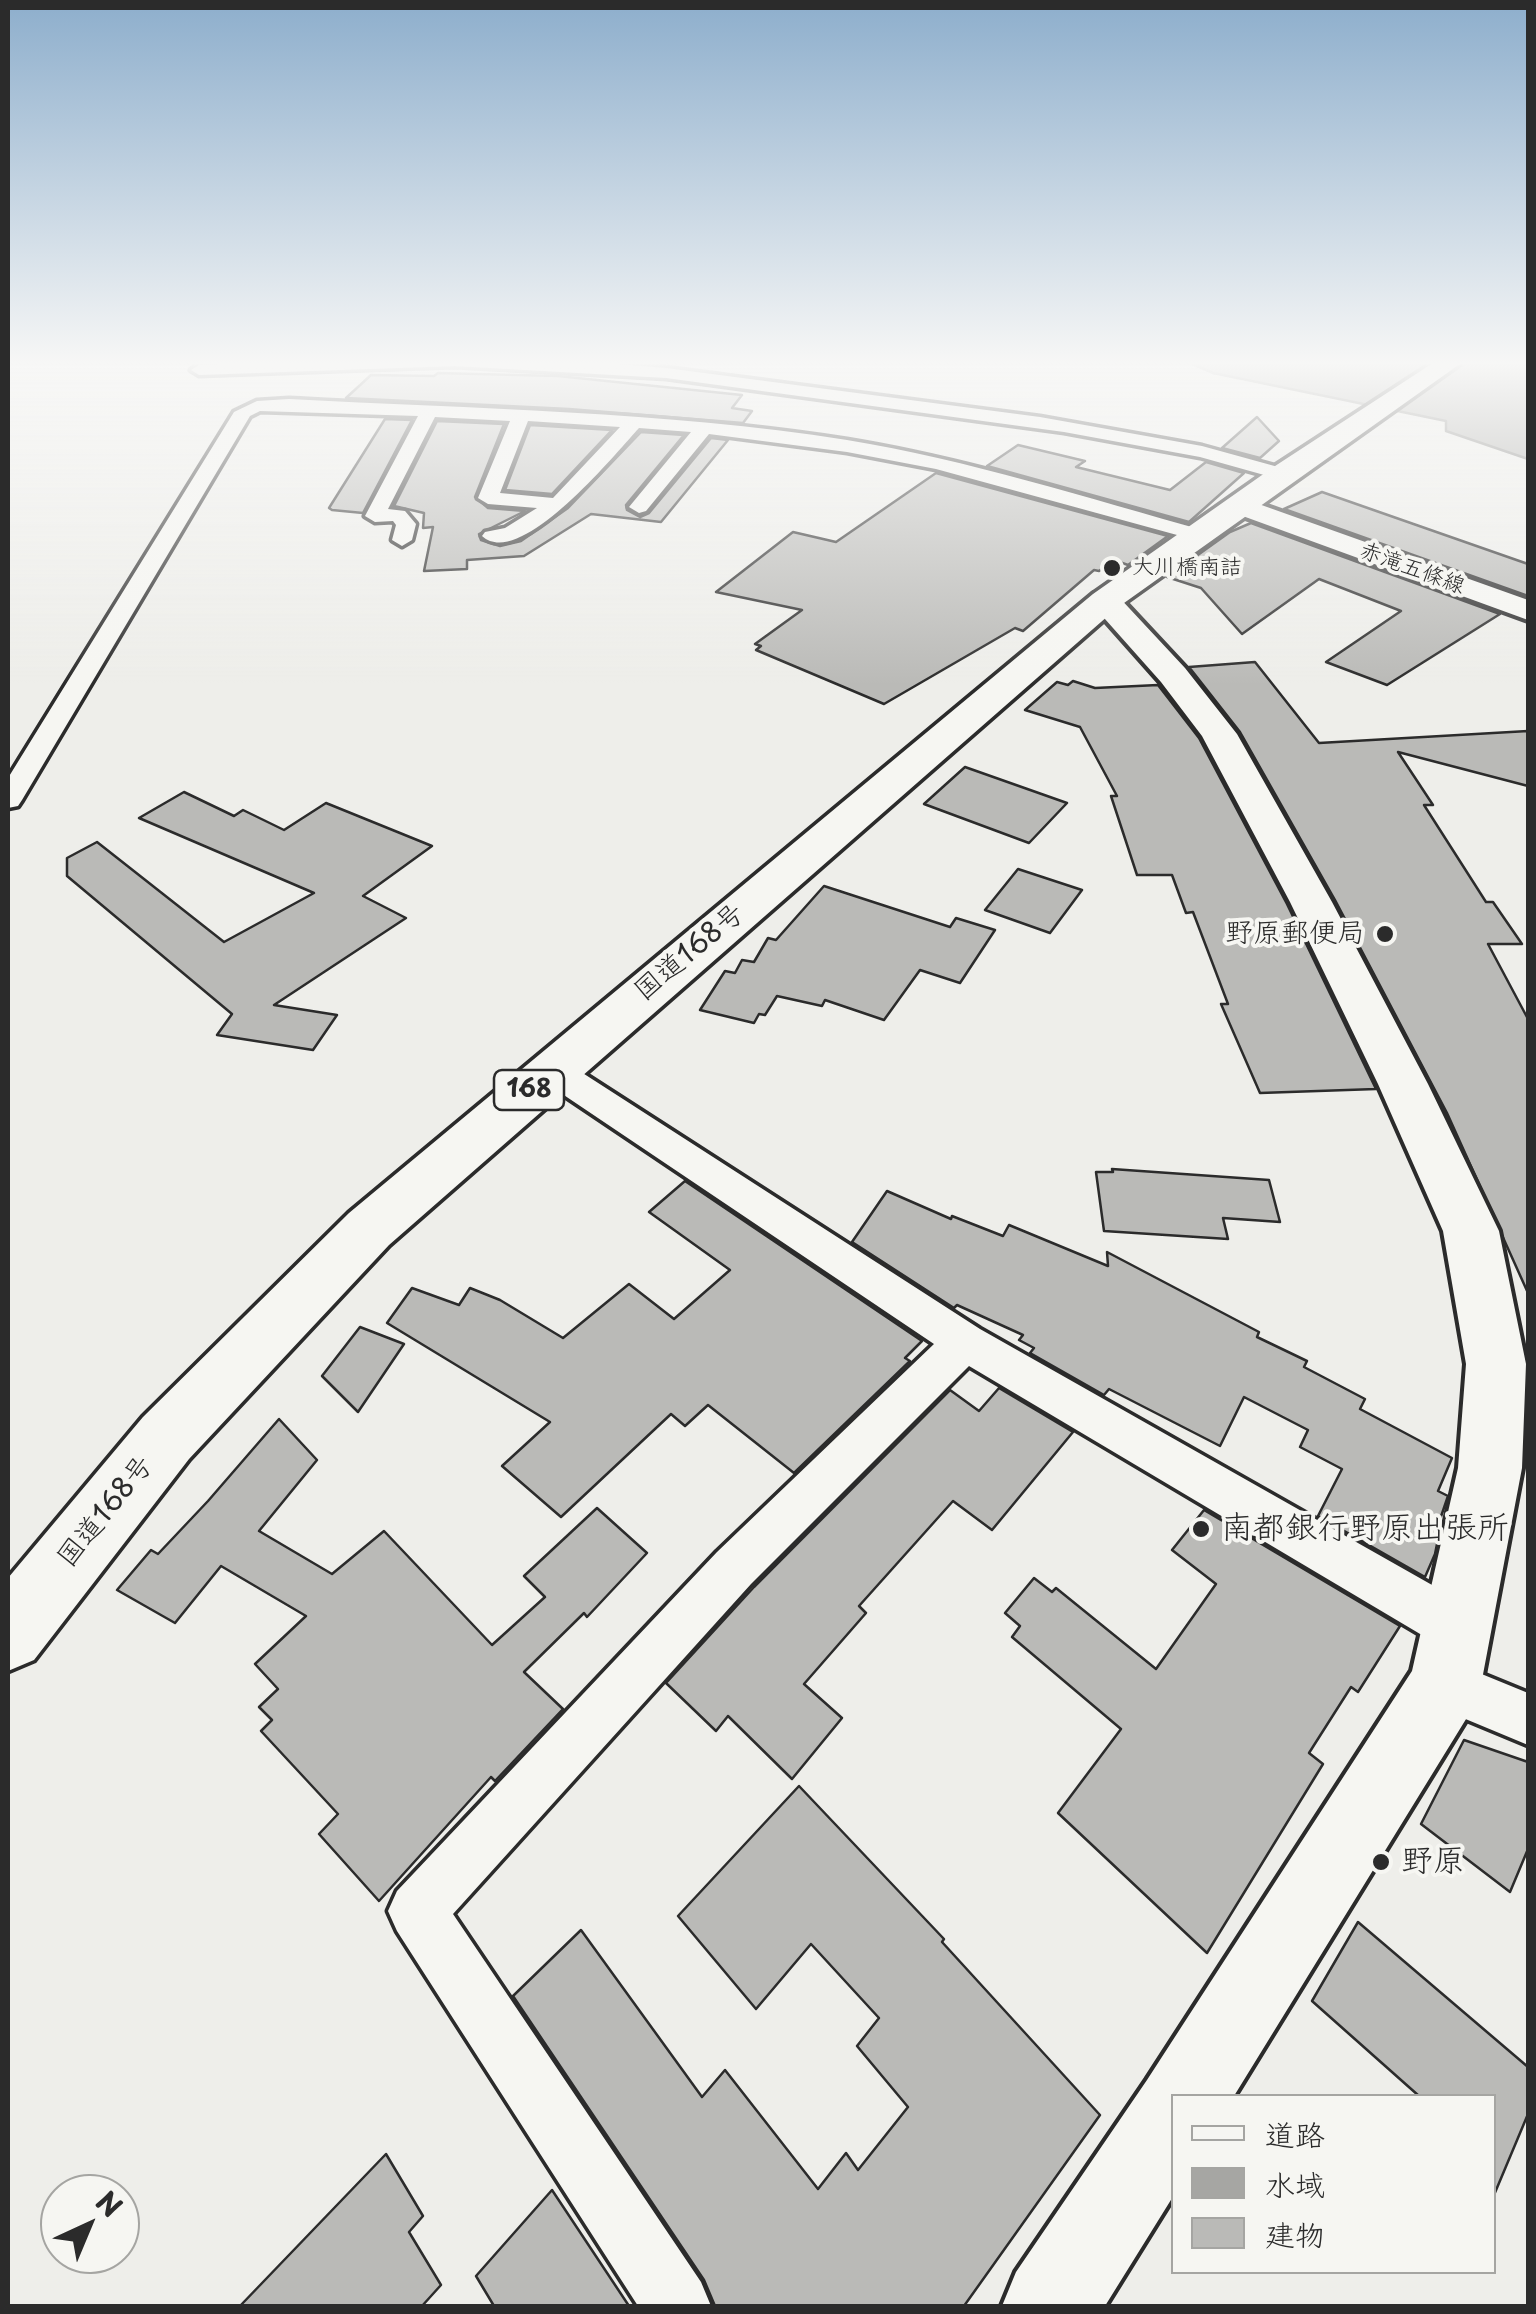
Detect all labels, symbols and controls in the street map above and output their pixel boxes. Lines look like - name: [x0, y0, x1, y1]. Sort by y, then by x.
- street label: 赤滝五條線: [1356, 538, 1468, 600]
- place label: 大川橋南詰: [1132, 555, 1242, 581]
- marker: 大川橋南詰: [1101, 557, 1123, 579]
- street label: 国道168号: [628, 897, 752, 1009]
- place label: 野原郵便局: [1225, 917, 1365, 951]
- marker: 野原郵便局: [1374, 923, 1396, 945]
- road number: 168: [494, 1070, 564, 1110]
- street label: 国道168号: [51, 1450, 161, 1574]
- place label: 南都銀行野原出張所: [1221, 1510, 1509, 1548]
- marker: 南都銀行野原出張所: [1190, 1518, 1212, 1540]
- place label: 野原: [1401, 1843, 1465, 1881]
- marker: 野原: [1370, 1851, 1392, 1873]
- legend: [1171, 2094, 1496, 2274]
- text: 道路: [1265, 2111, 1325, 2156]
- text: 水域: [1265, 2161, 1325, 2206]
- north arrow: [40, 2174, 140, 2274]
- text: N: [87, 2180, 133, 2227]
- text: 建物: [1265, 2211, 1325, 2256]

